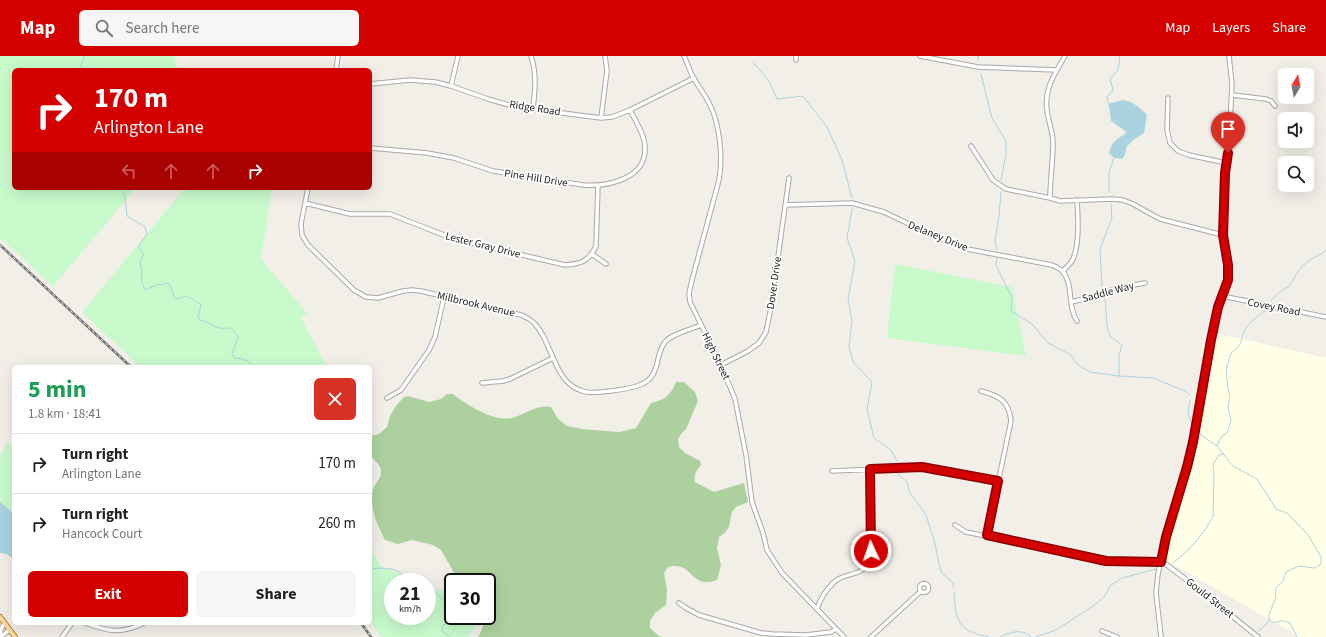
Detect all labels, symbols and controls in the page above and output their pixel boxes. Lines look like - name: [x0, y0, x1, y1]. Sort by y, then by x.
- search box: [79, 10, 359, 46]
- text: Map: [20, 15, 55, 42]
- icon: search: [93, 17, 115, 39]
- text: Search here: [125, 18, 199, 39]
- text: Map: [1165, 18, 1190, 38]
- text: Layers: [1212, 18, 1250, 38]
- text: Share: [1272, 18, 1306, 38]
- north arrow: [1278, 68, 1314, 104]
- map controls: [1278, 68, 1314, 192]
- text: 170 m: [94, 78, 168, 118]
- icon: right: [28, 84, 80, 136]
- street label: Ridge Road: [508, 97, 562, 119]
- pin: [1211, 112, 1245, 153]
- button: sound: [1278, 112, 1314, 148]
- text: Arlington Lane: [94, 115, 204, 140]
- icon: arrive: [1217, 118, 1239, 140]
- button: search: [1278, 156, 1314, 192]
- icon: left: [118, 160, 140, 182]
- icon: ahead: [160, 160, 182, 182]
- icon: ahead: [202, 160, 224, 182]
- icon: right: [244, 160, 266, 182]
- street label: Pine Hill Drive: [503, 166, 569, 191]
- street label: Delaney Drive: [906, 217, 971, 255]
- street label: Lester Gray Drive: [444, 228, 523, 262]
- street label: Dover Drive: [763, 255, 785, 310]
- street label: Saddle Way: [1080, 278, 1136, 306]
- street label: Millbrook Avenue: [436, 288, 517, 320]
- street label: Covey Road: [1246, 295, 1302, 319]
- street label: High Street: [698, 330, 734, 383]
- text: 5 min: [28, 372, 86, 407]
- button: close: [314, 378, 356, 420]
- text: 1.8 km · 18:41: [28, 405, 102, 423]
- text: Turn right: [62, 444, 128, 465]
- icon: right: [28, 453, 50, 475]
- text: 170 m: [318, 453, 356, 474]
- text: Arlington Lane: [62, 465, 141, 483]
- text: Turn right: [62, 504, 128, 525]
- icon: right: [28, 513, 50, 535]
- text: 260 m: [318, 513, 356, 534]
- text: Hancock Court: [62, 525, 142, 543]
- position arrow: [850, 530, 892, 572]
- button: Exit: [28, 571, 188, 617]
- button: Share: [196, 571, 356, 617]
- speed limit sign: 30: [444, 573, 496, 625]
- street label: Gould Street: [1183, 574, 1237, 622]
- text: 21: [399, 580, 421, 608]
- text: km/h: [399, 602, 421, 616]

